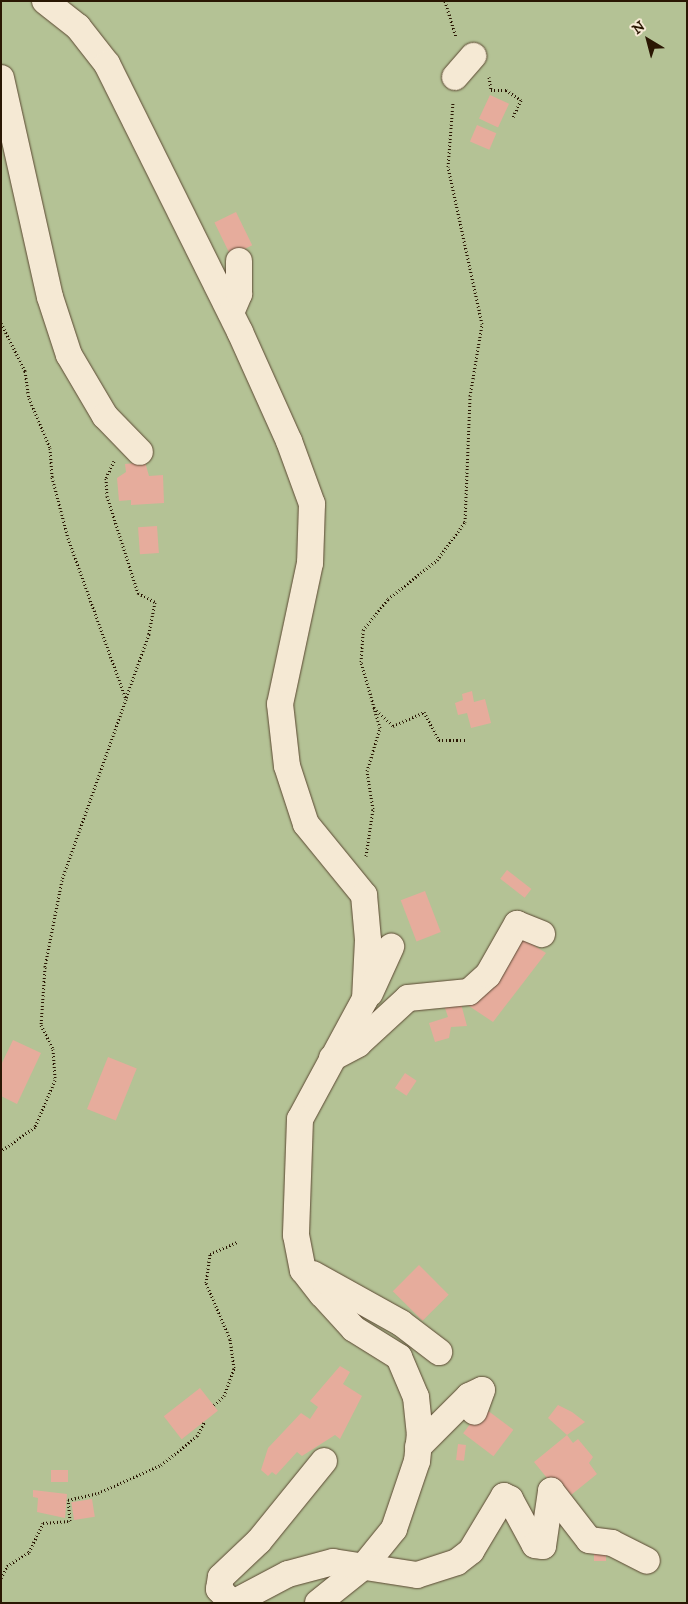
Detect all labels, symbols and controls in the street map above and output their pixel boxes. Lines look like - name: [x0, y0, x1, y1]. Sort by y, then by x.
- north arrow: [623, 15, 673, 65]
- text: N: [629, 17, 649, 39]

